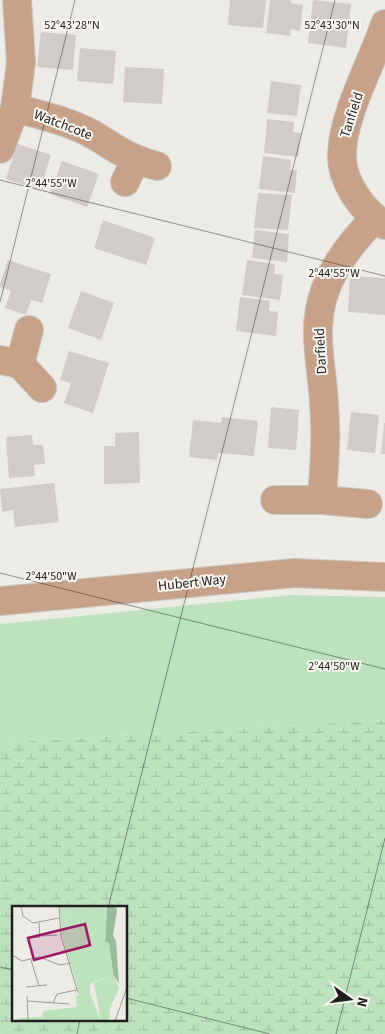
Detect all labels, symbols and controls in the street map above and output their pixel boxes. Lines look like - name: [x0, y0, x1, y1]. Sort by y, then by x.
- text: 52°43'28"N: [44, 17, 100, 34]
- text: 52°43'30"N: [304, 17, 360, 34]
- street label: Tanfield: [335, 90, 369, 140]
- street label: Watchcote: [31, 105, 95, 145]
- text: 2°44'55"W: [25, 175, 77, 192]
- text: 2°44'55"W: [308, 265, 360, 282]
- street label: Darfield: [310, 327, 332, 375]
- text: 2°44'50"W: [25, 568, 77, 585]
- street label: Hubert Way: [157, 569, 227, 597]
- text: 2°44'50"W: [308, 658, 360, 675]
- inset map: [12, 906, 128, 1022]
- north arrow: [325, 974, 375, 1024]
- text: N: [351, 995, 372, 1009]

